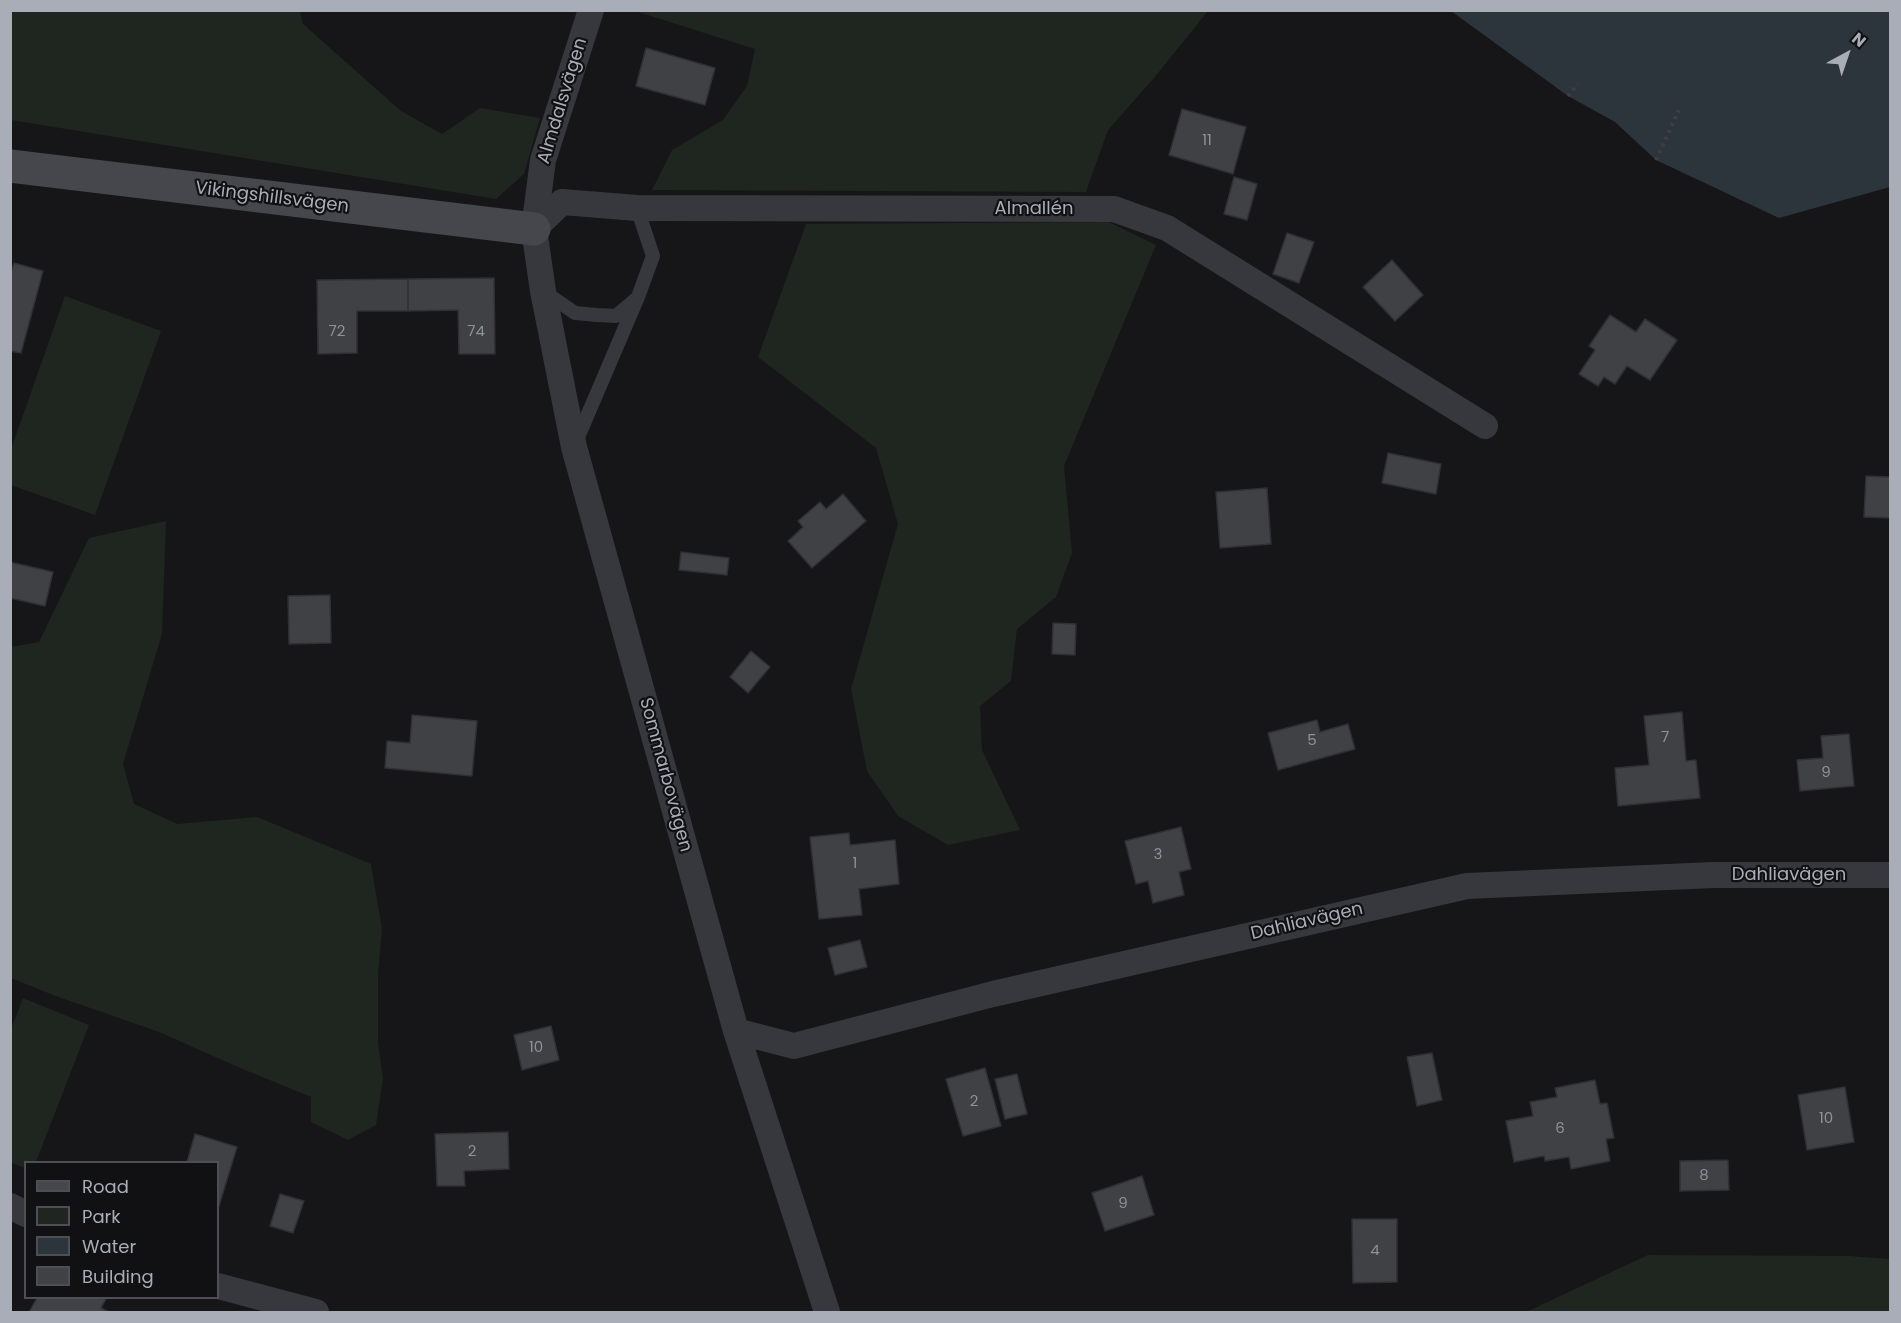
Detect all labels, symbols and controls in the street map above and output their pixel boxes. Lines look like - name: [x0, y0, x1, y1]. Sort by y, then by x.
- north arrow: [1817, 24, 1877, 84]
- text: N: [1847, 27, 1871, 53]
- street label: Almdalsvägen: [534, 36, 592, 166]
- house number: 11: [1202, 132, 1212, 150]
- street label: Vikingshillsvägen: [194, 178, 350, 218]
- street label: Almallén: [995, 198, 1073, 220]
- house number: 72: [329, 323, 345, 341]
- house number: 74: [467, 323, 485, 341]
- street label: Sommarbovägen: [634, 695, 696, 855]
- house number: 7: [1661, 729, 1669, 747]
- house number: 5: [1307, 732, 1317, 750]
- house number: 9: [1821, 764, 1831, 782]
- house number: 3: [1154, 846, 1162, 864]
- house number: 1: [853, 855, 857, 873]
- street label: Dahliavägen: [1732, 864, 1846, 886]
- street label: Dahliavägen: [1249, 899, 1365, 945]
- house number: 10: [529, 1039, 543, 1057]
- house number: 2: [970, 1093, 978, 1111]
- house number: 10: [1819, 1110, 1833, 1128]
- house number: 6: [1555, 1120, 1565, 1138]
- house number: 2: [468, 1143, 476, 1161]
- legend: [24, 1161, 219, 1299]
- house number: 8: [1699, 1167, 1709, 1185]
- text: Road: [82, 1174, 129, 1199]
- house number: 9: [1118, 1195, 1128, 1213]
- text: Park: [82, 1204, 121, 1229]
- text: Water: [82, 1234, 136, 1259]
- house number: 4: [1370, 1242, 1380, 1260]
- text: Building: [82, 1264, 154, 1289]

